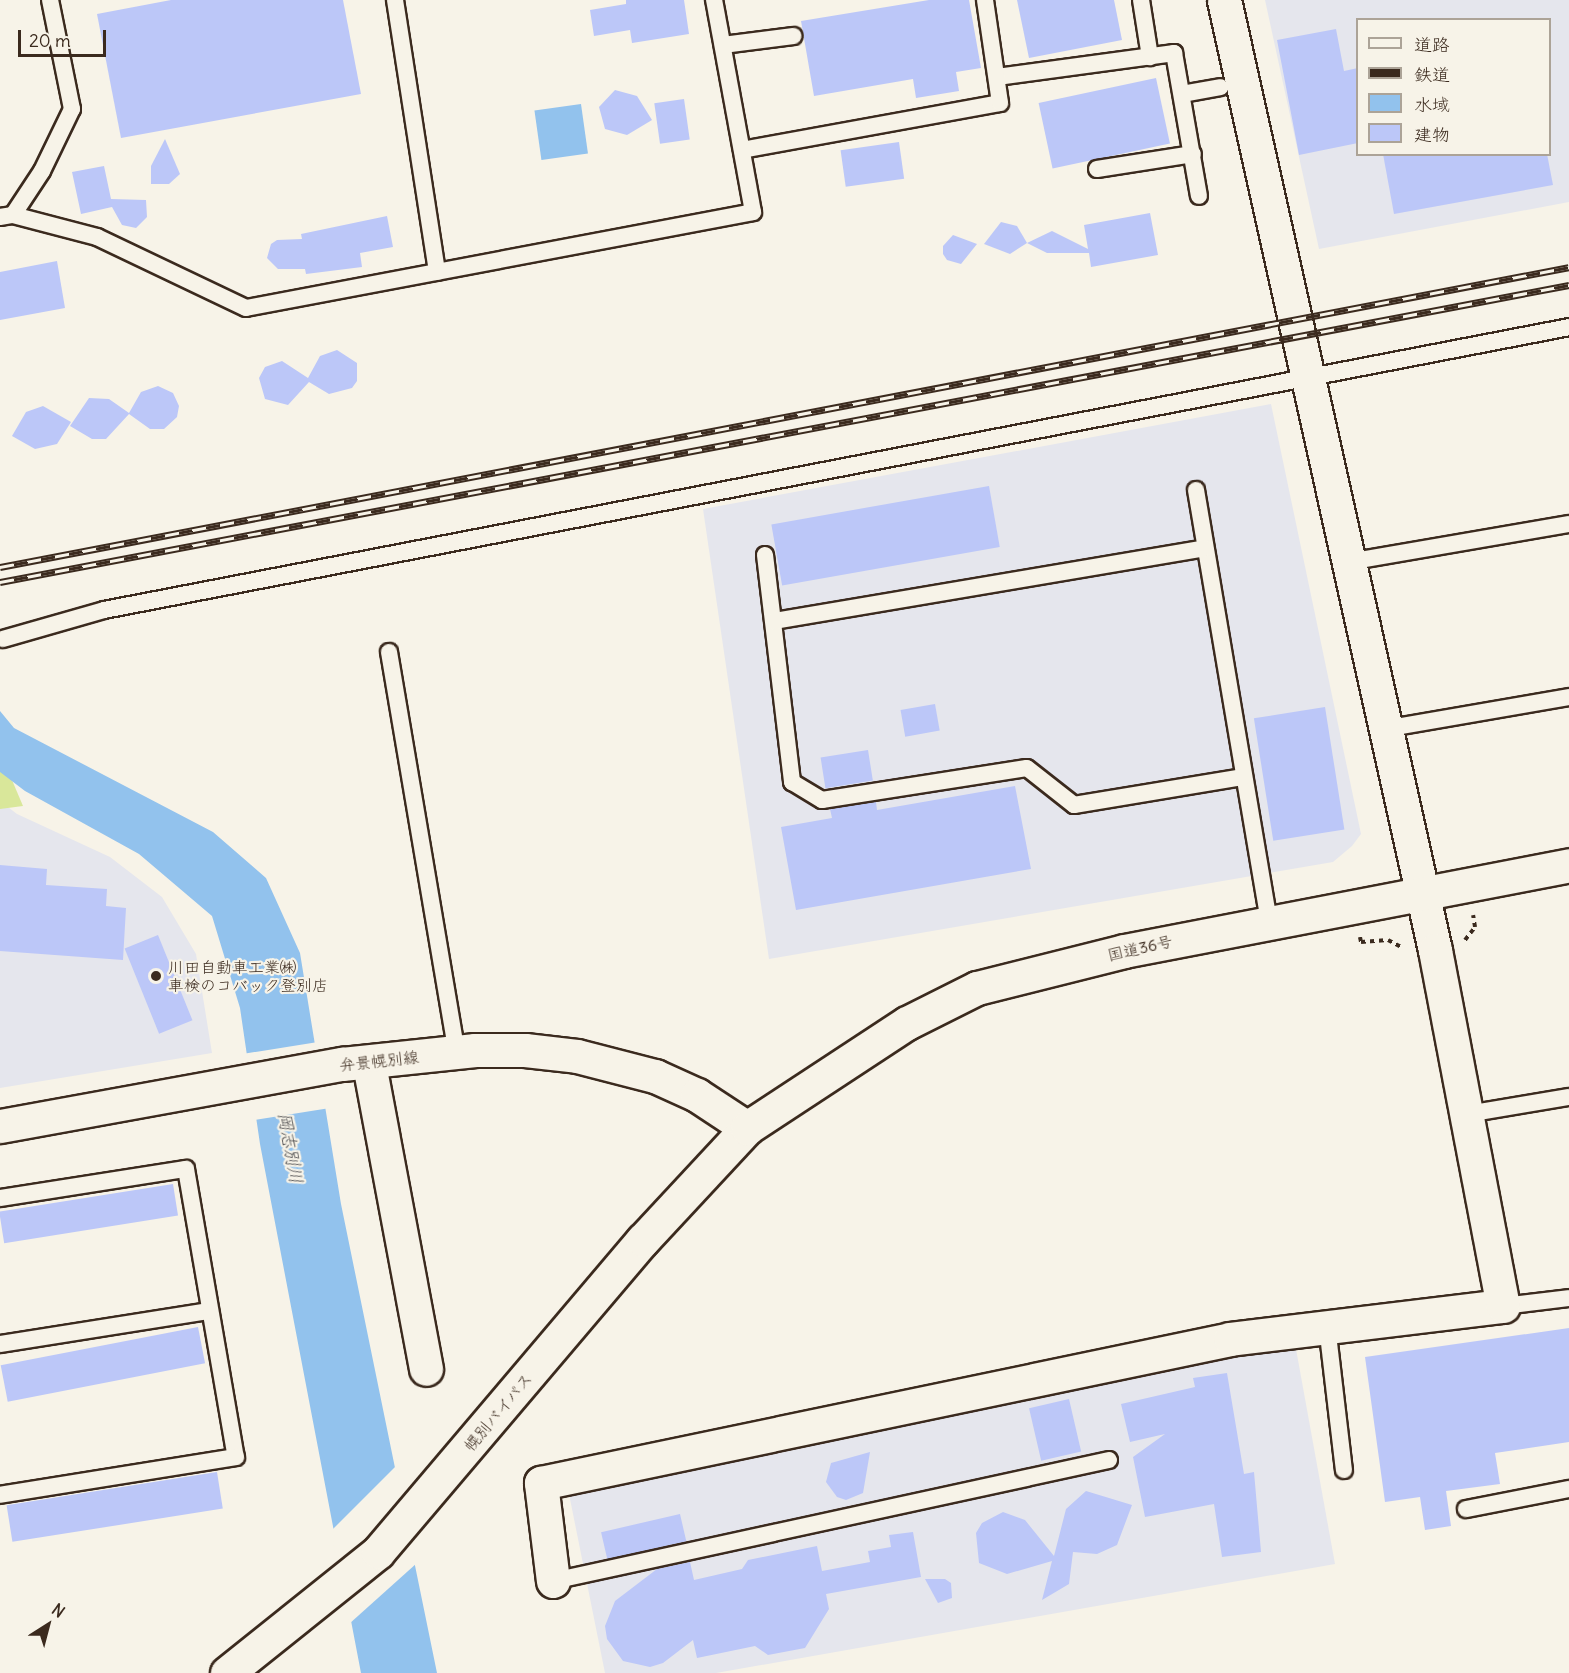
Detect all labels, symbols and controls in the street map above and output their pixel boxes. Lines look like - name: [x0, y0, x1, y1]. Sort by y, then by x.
- scale bar: [21, 18, 110, 56]
- legend: [1356, 18, 1551, 156]
- text: 20 m: [29, 29, 71, 52]
- text: 道路: [1414, 33, 1450, 56]
- text: 鉄道: [1414, 63, 1450, 86]
- text: 水域: [1414, 93, 1450, 116]
- text: 建物: [1414, 123, 1450, 146]
- street label: 国道36号: [1106, 931, 1174, 965]
- place label: 川田自動車工業㈱ 車検のコバック登別店: [168, 957, 328, 995]
- marker: 川田自動車工業㈱ 車検のコバック登別店: [149, 969, 163, 983]
- street label: 弁景幌別線: [338, 1047, 420, 1075]
- water label: 岡志別川: [273, 1111, 307, 1185]
- street label: 幌別バイパス: [460, 1369, 536, 1455]
- north arrow: [18, 1595, 78, 1655]
- text: N: [48, 1599, 69, 1622]

